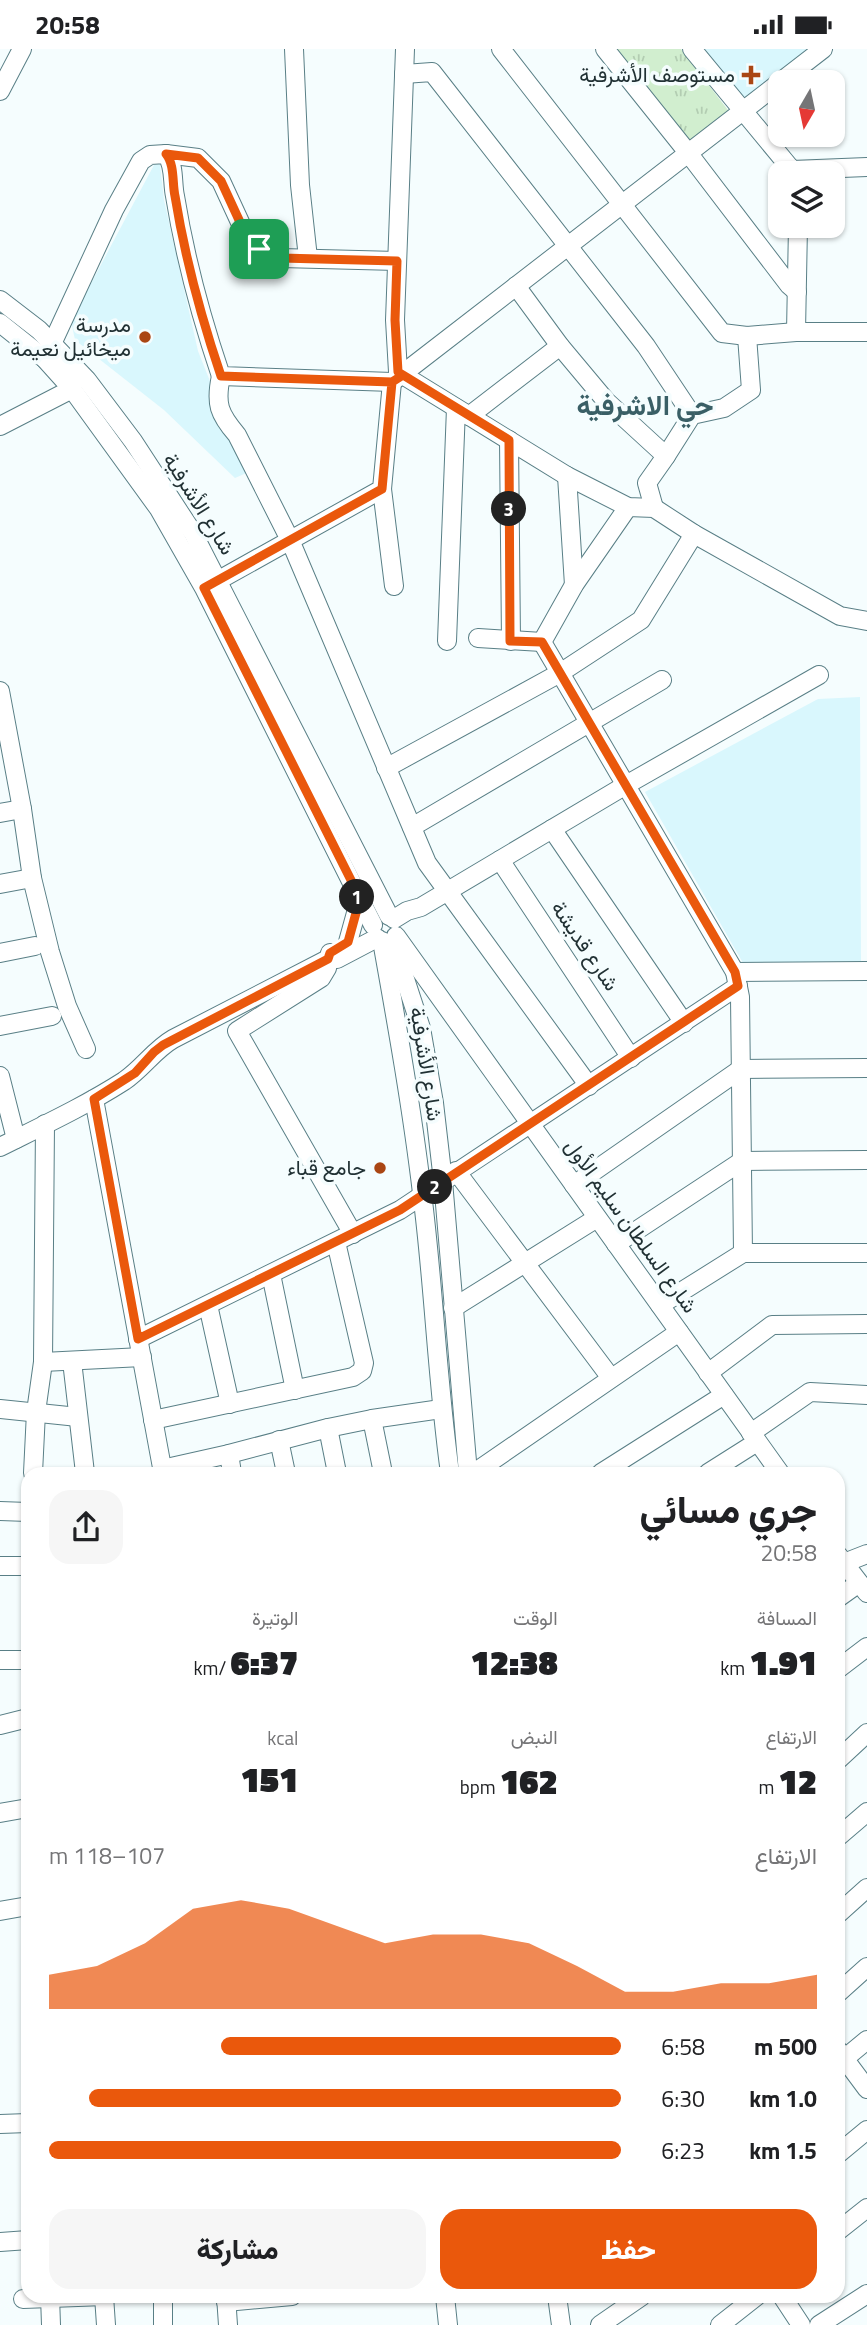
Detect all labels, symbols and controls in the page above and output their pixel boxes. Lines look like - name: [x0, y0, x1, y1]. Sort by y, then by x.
- text: 20:58: [35, 5, 100, 44]
- place label: مستوصف الأشرفية: [579, 58, 735, 90]
- marker: مستوصف الأشرفية: [741, 65, 761, 85]
- north arrow: [768, 70, 845, 147]
- map controls: [768, 70, 845, 238]
- button: layers: [768, 161, 845, 238]
- pin: [229, 219, 289, 279]
- icon: arrive: [240, 230, 278, 268]
- place label: مدرسة ميخائيل نعيمة: [10, 308, 131, 364]
- marker: مدرسة ميخائيل نعيمة: [137, 329, 153, 345]
- district label: حي الاشرفية: [576, 383, 714, 429]
- street label: شارع الأشرفية: [156, 446, 244, 561]
- pin: 3: [491, 491, 526, 526]
- text: 3: [503, 494, 514, 523]
- pin: 1: [340, 879, 374, 915]
- text: 1: [351, 882, 362, 911]
- street label: شارع قديشة: [544, 894, 628, 997]
- street label: شارع الأشرفية: [402, 1005, 452, 1123]
- street label: شارع السلطان سليم الأول: [557, 1131, 706, 1319]
- place label: جامع قباء: [287, 1151, 366, 1183]
- marker: جامع قباء: [372, 1160, 388, 1176]
- pin: 2: [418, 1169, 452, 1205]
- text: 2: [429, 1172, 440, 1201]
- text: جري مسائي: [640, 1480, 817, 1538]
- button: share: [49, 1490, 123, 1564]
- text: 20:58: [760, 1535, 817, 1570]
- text: الوتيرة: [252, 1603, 298, 1632]
- text: الوقت: [513, 1603, 558, 1632]
- text: المسافة: [757, 1603, 817, 1632]
- text: 6:37: [231, 1635, 298, 1689]
- text: 12:38: [471, 1635, 558, 1689]
- text: 1.91: [749, 1635, 817, 1689]
- text: /km: [193, 1653, 231, 1682]
- text: km: [720, 1653, 749, 1682]
- text: النبض: [511, 1722, 558, 1751]
- text: الارتفاع: [765, 1722, 817, 1751]
- text: kcal: [267, 1723, 298, 1752]
- text: 151: [241, 1752, 298, 1806]
- text: 162: [500, 1754, 558, 1808]
- text: 12: [778, 1754, 817, 1808]
- text: bpm: [460, 1772, 500, 1801]
- text: m: [758, 1772, 778, 1801]
- text: 107–118 m: [49, 1838, 165, 1873]
- text: الارتفاع: [755, 1838, 817, 1873]
- text: 6:58: [661, 2029, 705, 2064]
- text: 500 m: [754, 2029, 817, 2064]
- text: 6:30: [661, 2081, 705, 2116]
- text: 1.0 km: [749, 2081, 817, 2116]
- text: 6:23: [661, 2133, 705, 2168]
- text: 1.5 km: [749, 2133, 817, 2168]
- button: مشاركة: [49, 2209, 426, 2289]
- button: حفظ: [440, 2209, 817, 2289]

